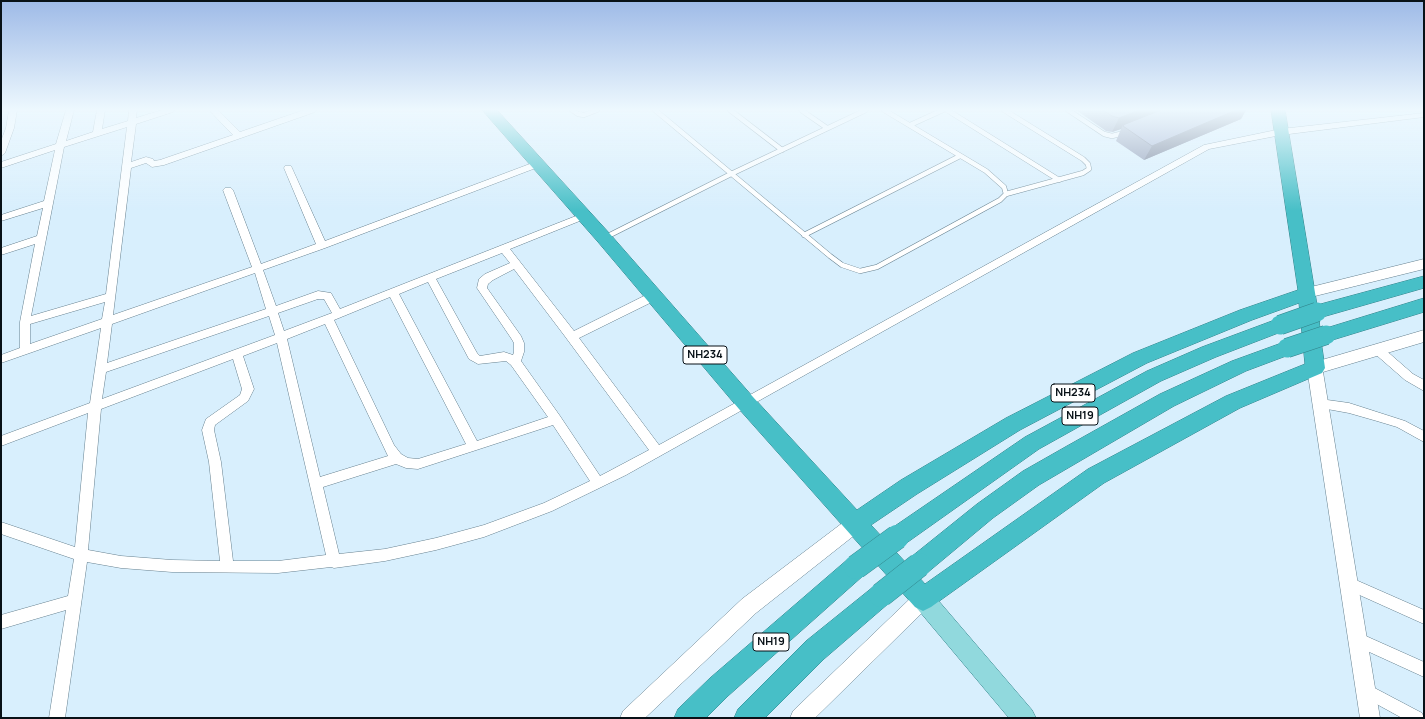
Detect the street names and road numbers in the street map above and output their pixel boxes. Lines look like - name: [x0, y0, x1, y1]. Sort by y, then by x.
- road number: NH234: [683, 346, 727, 364]
- road number: NH234: [1051, 384, 1095, 402]
- road number: NH19: [1062, 407, 1098, 425]
- road number: NH19: [753, 633, 789, 651]

